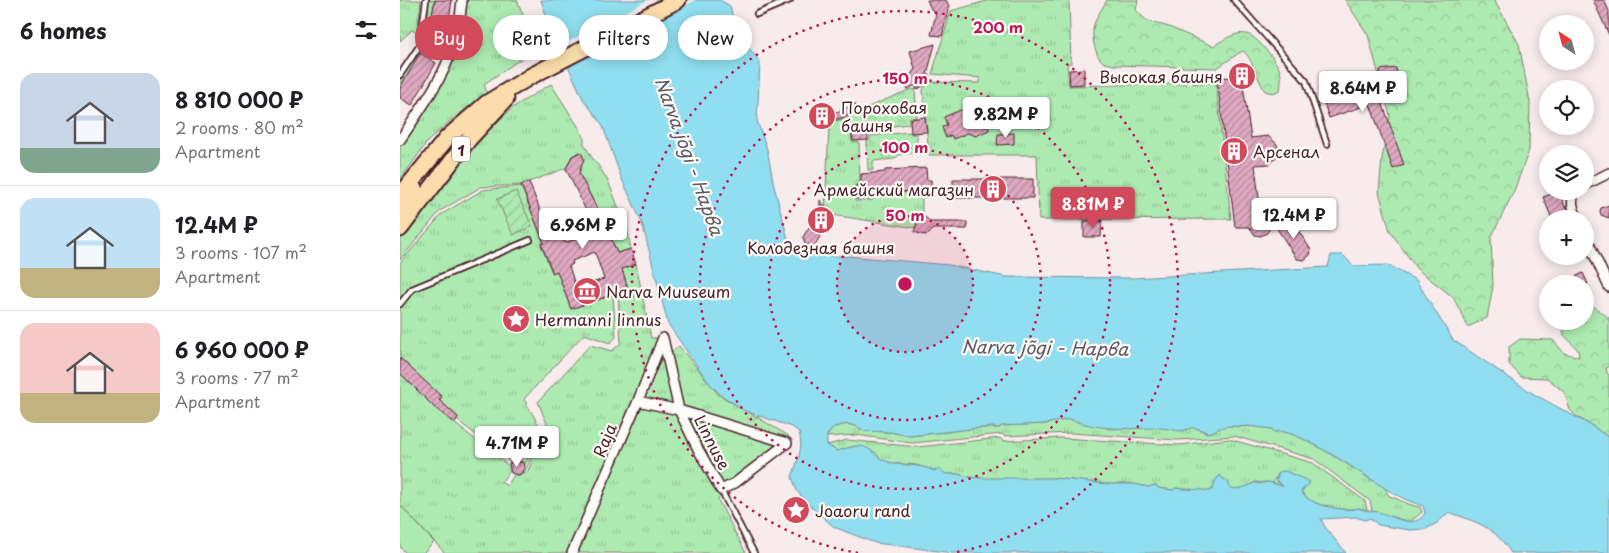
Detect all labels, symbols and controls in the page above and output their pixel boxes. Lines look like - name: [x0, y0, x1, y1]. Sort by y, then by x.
- text: 6 homes: [20, 14, 106, 46]
- chip: Buy: [415, 15, 483, 60]
- chip: Rent: [493, 15, 569, 60]
- chip: Filters: [579, 15, 668, 60]
- chip: New: [678, 15, 752, 60]
- text: 200 m: [973, 15, 1023, 38]
- north arrow: [1539, 15, 1594, 70]
- map controls: [1539, 15, 1594, 330]
- icon: filters: [352, 16, 380, 44]
- building icon: Высокая башня: [1227, 61, 1257, 91]
- place label: Высокая башня: [1099, 64, 1223, 88]
- text: 150 m: [882, 66, 928, 89]
- pin: 8.64M ₽: [1317, 70, 1409, 113]
- water label: Narva jõgi - Нарва: [649, 73, 731, 240]
- text: 8.64M ₽: [1330, 75, 1396, 99]
- button: locate: [1539, 80, 1594, 135]
- text: 8 810 000 ₽: [175, 83, 303, 115]
- icon: home: [60, 93, 120, 153]
- place label: Пороховая башня: [841, 95, 927, 137]
- pin: 9.82M ₽: [960, 96, 1052, 139]
- building icon: Пороховая башня: [807, 101, 837, 131]
- text: 9.82M ₽: [974, 101, 1038, 125]
- text: 2 rooms · 80 m²: [175, 115, 304, 139]
- text: 100 m: [882, 135, 928, 158]
- road number: 1: [452, 136, 470, 162]
- building icon: Арсенал: [1219, 136, 1249, 166]
- text: Apartment: [175, 139, 260, 163]
- place label: Арсенал: [1253, 139, 1320, 163]
- button: layers: [1539, 145, 1594, 200]
- building icon: Армейский магазин: [978, 174, 1008, 204]
- place label: Армейский магазин: [814, 177, 974, 201]
- pin: 8.81M ₽: [1047, 186, 1139, 229]
- text: 8.81M ₽: [1062, 191, 1124, 215]
- pin: 12.4M ₽: [1248, 198, 1340, 240]
- text: 12.4M ₽: [1263, 202, 1325, 226]
- text: 50 m: [886, 203, 924, 226]
- building icon: Колодезная башня: [806, 205, 836, 235]
- text: 12.4M ₽: [175, 208, 258, 240]
- pin: 6.96M ₽: [537, 208, 629, 250]
- button: +: [1539, 210, 1594, 265]
- text: 6.96M ₽: [550, 212, 616, 236]
- icon: home: [60, 218, 120, 278]
- place label: Колодезная башня: [747, 235, 895, 259]
- text: 3 rooms · 107 m²: [175, 240, 307, 264]
- text: Apartment: [175, 264, 260, 288]
- centre of rings: [896, 275, 914, 293]
- button: −: [1539, 275, 1594, 330]
- museum icon: Narva Muuseum: [572, 276, 602, 306]
- place label: Narva Muuseum: [606, 279, 730, 303]
- place icon: Hermanni linnus: [501, 304, 531, 334]
- place label: Hermanni linnus: [535, 307, 661, 331]
- water label: Narva jõgi - Нарва: [961, 332, 1129, 362]
- text: 6 960 000 ₽: [175, 333, 309, 365]
- icon: home: [60, 343, 120, 403]
- text: 3 rooms · 77 m²: [175, 365, 299, 389]
- text: Apartment: [175, 389, 260, 413]
- street label: Linnuse: [689, 410, 737, 474]
- street label: Raja: [586, 419, 622, 461]
- pin: 4.71M ₽: [471, 426, 563, 468]
- text: 4.71M ₽: [486, 430, 548, 454]
- place icon: Joaoru rand: [781, 495, 811, 525]
- place label: Joaoru rand: [815, 498, 911, 522]

